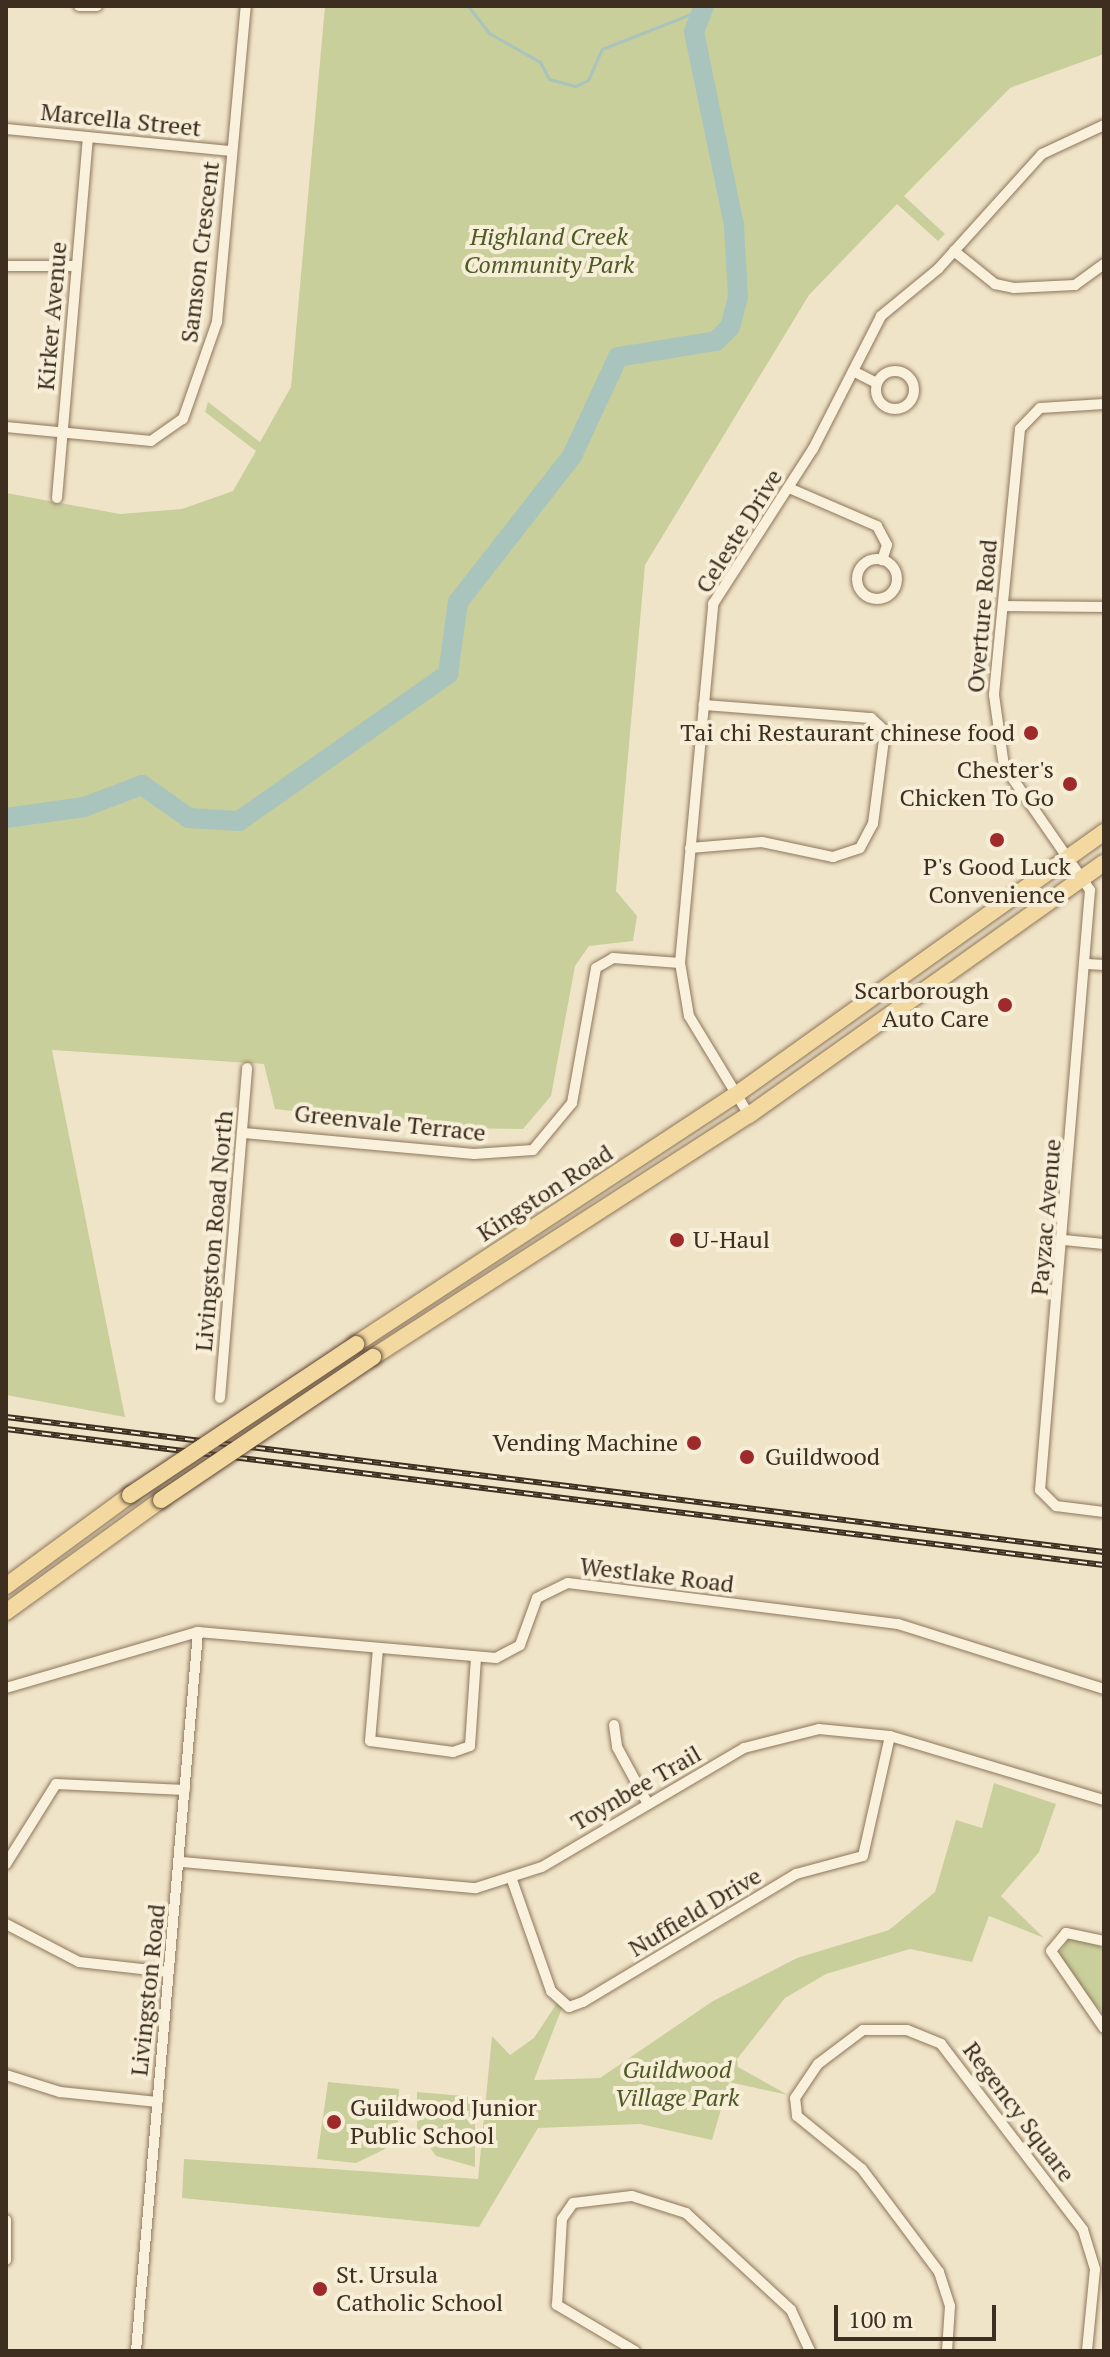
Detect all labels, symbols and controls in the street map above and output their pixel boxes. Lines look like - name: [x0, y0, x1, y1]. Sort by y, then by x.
- street label: Marcella Street: [39, 97, 203, 143]
- street label: Samson Crescent: [175, 160, 225, 344]
- park label: Highland Creek Community Park: [464, 223, 634, 279]
- street label: Kirker Avenue: [31, 240, 73, 392]
- street label: Celeste Drive: [690, 464, 788, 598]
- street label: Overture Road: [961, 538, 1003, 694]
- place label: Tai chi Restaurant chinese food: [680, 719, 1015, 747]
- marker: Tai chi Restaurant chinese food: [1022, 724, 1040, 742]
- place label: Chester's Chicken To Go: [900, 756, 1054, 812]
- marker: Chester's Chicken To Go: [1061, 775, 1079, 793]
- marker: P's Good Luck Convenience: [988, 831, 1006, 849]
- place label: P's Good Luck Convenience: [923, 853, 1071, 909]
- place label: Scarborough Auto Care: [854, 977, 989, 1033]
- marker: Scarborough Auto Care: [996, 996, 1014, 1014]
- street label: Greenvale Terrace: [293, 1099, 487, 1147]
- street label: Livingston Road North: [189, 1109, 239, 1353]
- street label: Payzac Avenue: [1025, 1137, 1067, 1297]
- street label: Kingston Road: [472, 1138, 618, 1248]
- place label: U-Haul: [693, 1226, 770, 1254]
- marker: U-Haul: [668, 1231, 686, 1249]
- place label: Vending Machine: [492, 1429, 678, 1457]
- marker: Vending Machine: [685, 1434, 703, 1452]
- place label: Guildwood: [765, 1443, 880, 1471]
- marker: Guildwood: [736, 1446, 758, 1468]
- street label: Westlake Road: [578, 1551, 736, 1599]
- street label: Toynbee Trail: [566, 1739, 706, 1837]
- street label: Nuffield Drive: [623, 1861, 767, 1963]
- street label: Livingston Road: [125, 1903, 171, 2077]
- street label: Regency Square: [957, 2036, 1081, 2188]
- park label: Guildwood Village Park: [615, 2056, 739, 2112]
- place label: Guildwood Junior Public School: [350, 2094, 537, 2150]
- marker: Guildwood Junior Public School: [325, 2113, 343, 2131]
- place label: St. Ursula Catholic School: [336, 2261, 503, 2317]
- marker: St. Ursula Catholic School: [311, 2280, 329, 2298]
- scale bar: [838, 2289, 1000, 2339]
- text: 100 m: [848, 2303, 913, 2335]

